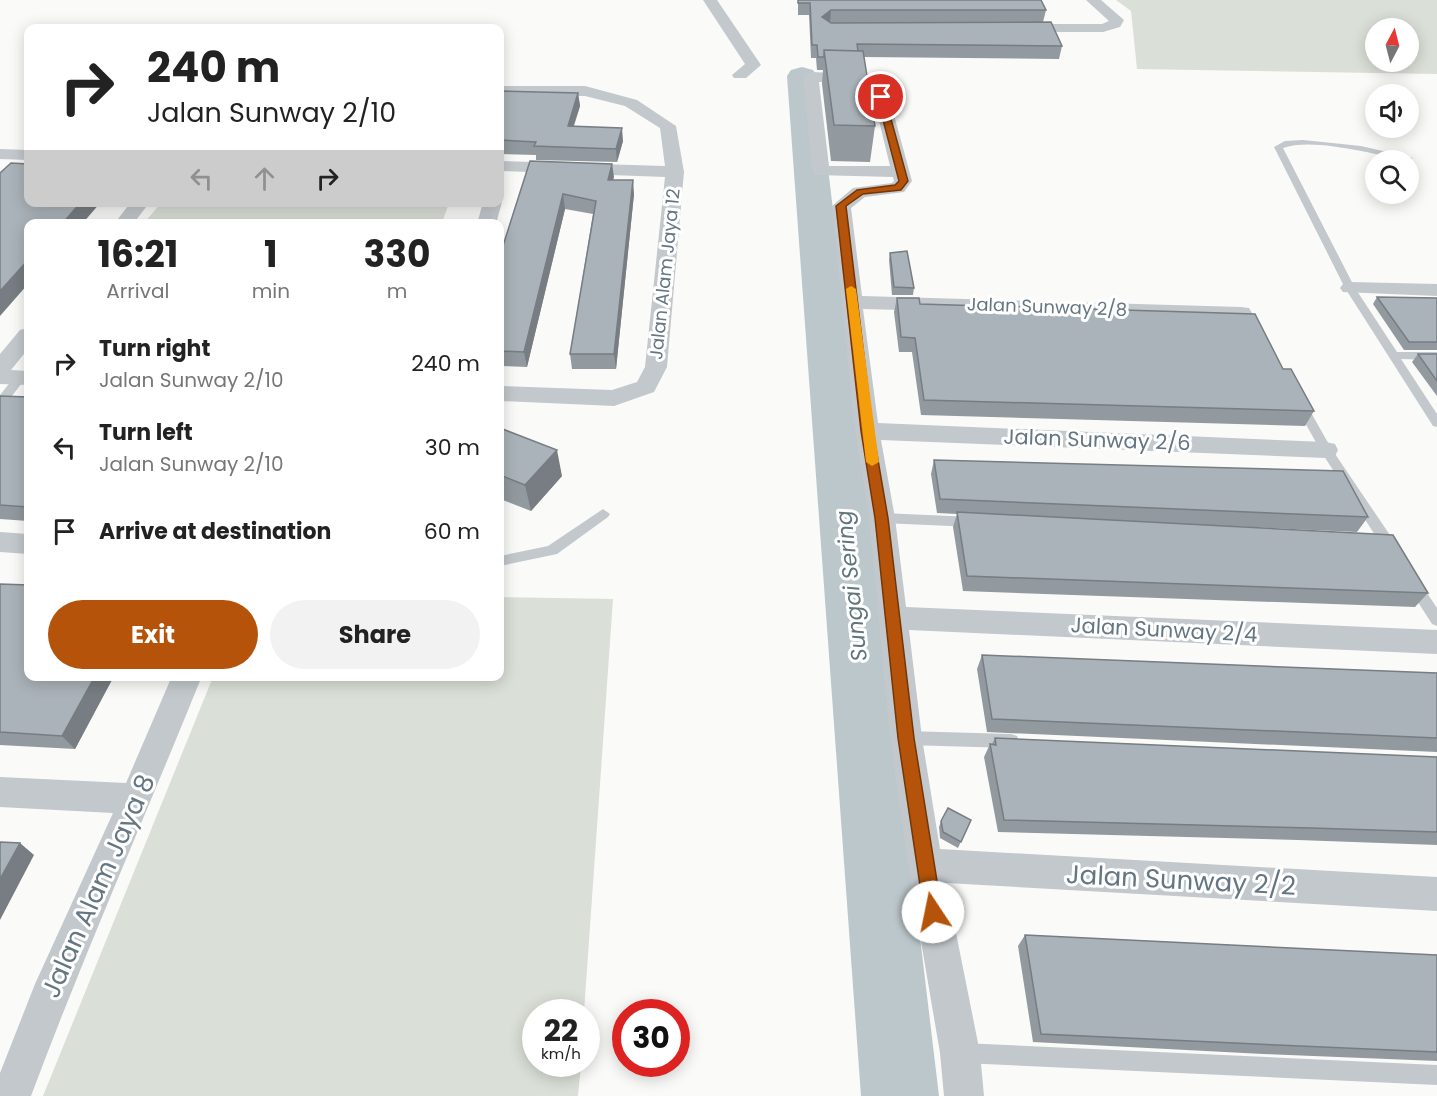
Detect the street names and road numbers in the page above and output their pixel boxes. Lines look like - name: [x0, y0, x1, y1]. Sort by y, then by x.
- street label: Jalan Alam Jaya 12: [643, 187, 686, 361]
- street label: Jalan Sunway 2/8: [966, 291, 1128, 322]
- street label: Jalan Sunway 2/6: [1003, 422, 1191, 457]
- street label: Jalan Sunway 2/4: [1070, 610, 1258, 649]
- street label: Jalan Alam Jaya 8: [33, 769, 163, 1003]
- street label: Jalan Sunway 2/2: [1065, 856, 1297, 904]

